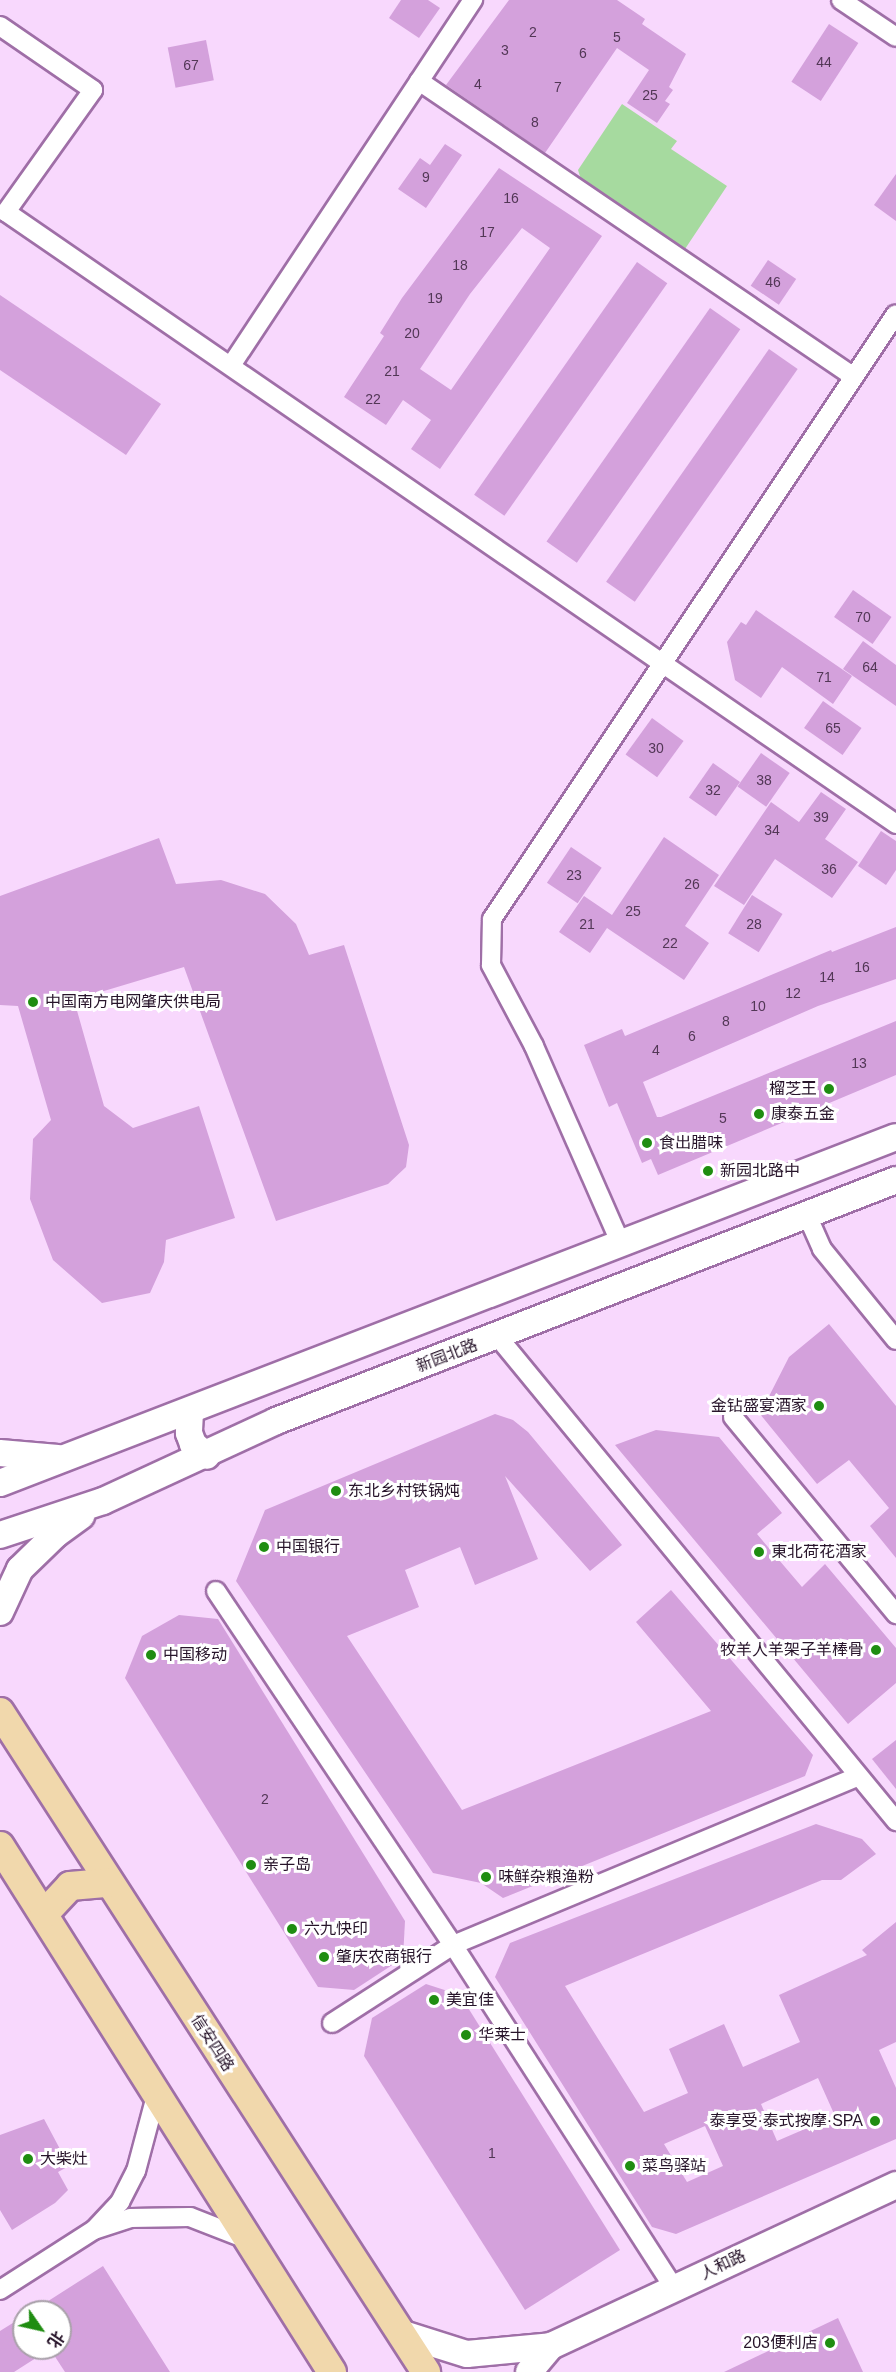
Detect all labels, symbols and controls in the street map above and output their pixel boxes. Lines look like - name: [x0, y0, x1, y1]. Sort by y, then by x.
- house number: 2: [529, 24, 537, 40]
- house number: 5: [613, 29, 621, 45]
- house number: 3: [501, 42, 509, 58]
- house number: 6: [579, 45, 587, 61]
- house number: 44: [816, 54, 832, 70]
- house number: 67: [183, 57, 199, 73]
- house number: 4: [474, 76, 482, 92]
- house number: 7: [554, 79, 562, 95]
- house number: 25: [642, 87, 658, 103]
- house number: 8: [531, 114, 539, 130]
- house number: 9: [422, 169, 430, 185]
- house number: 16: [503, 190, 519, 206]
- house number: 17: [479, 224, 495, 240]
- house number: 18: [452, 257, 468, 273]
- house number: 46: [765, 274, 781, 290]
- house number: 19: [427, 290, 443, 306]
- house number: 20: [404, 325, 420, 341]
- house number: 21: [384, 363, 400, 379]
- house number: 22: [365, 391, 381, 407]
- house number: 70: [855, 609, 871, 625]
- house number: 64: [862, 659, 878, 675]
- house number: 71: [816, 669, 832, 685]
- house number: 65: [825, 720, 841, 736]
- house number: 30: [648, 740, 664, 756]
- house number: 38: [756, 772, 772, 788]
- house number: 32: [705, 782, 721, 798]
- house number: 39: [813, 809, 829, 825]
- house number: 34: [764, 822, 780, 838]
- house number: 36: [821, 861, 837, 877]
- house number: 23: [566, 867, 582, 883]
- house number: 26: [684, 876, 700, 892]
- house number: 25: [625, 903, 641, 919]
- house number: 21: [579, 916, 595, 932]
- house number: 28: [746, 916, 762, 932]
- house number: 22: [662, 935, 678, 951]
- house number: 16: [854, 959, 870, 975]
- house number: 14: [819, 969, 835, 985]
- house number: 12: [785, 985, 801, 1001]
- place label: 中国南方电网肇庆供电局: [45, 992, 221, 1012]
- marker: 中国南方电网肇庆供电局: [26, 995, 40, 1009]
- house number: 10: [750, 998, 766, 1014]
- house number: 8: [722, 1013, 730, 1029]
- house number: 6: [688, 1028, 696, 1044]
- house number: 4: [652, 1042, 660, 1058]
- house number: 13: [851, 1055, 867, 1071]
- place label: 榴芝王: [769, 1079, 817, 1099]
- marker: 榴芝王: [822, 1082, 836, 1096]
- place label: 康泰五金: [771, 1104, 835, 1124]
- marker: 康泰五金: [752, 1107, 766, 1121]
- house number: 5: [719, 1110, 727, 1126]
- place label: 食出腊味: [659, 1133, 723, 1153]
- marker: 食出腊味: [640, 1136, 654, 1150]
- place label: 新园北路中: [720, 1161, 800, 1181]
- marker: 新园北路中: [701, 1164, 715, 1178]
- street label: 新园北路: [414, 1336, 480, 1376]
- place label: 金钻盛宴酒家: [711, 1396, 807, 1416]
- marker: 金钻盛宴酒家: [812, 1399, 826, 1413]
- place label: 东北乡村铁锅炖: [348, 1481, 460, 1501]
- marker: 东北乡村铁锅炖: [329, 1484, 343, 1498]
- place label: 中国银行: [276, 1537, 340, 1557]
- marker: 中国银行: [257, 1540, 271, 1554]
- place label: 東北荷花酒家: [771, 1542, 867, 1562]
- marker: 東北荷花酒家: [752, 1545, 766, 1559]
- place label: 牧羊人羊架子羊棒骨: [720, 1640, 864, 1660]
- marker: 牧羊人羊架子羊棒骨: [869, 1643, 883, 1657]
- place label: 中国移动: [163, 1645, 227, 1665]
- marker: 中国移动: [144, 1648, 158, 1662]
- house number: 2: [261, 1791, 269, 1807]
- place label: 亲子岛: [263, 1855, 311, 1875]
- marker: 亲子岛: [244, 1858, 258, 1872]
- place label: 味鲜杂粮渔粉: [498, 1867, 594, 1887]
- marker: 味鲜杂粮渔粉: [479, 1870, 493, 1884]
- place label: 六九快印: [304, 1919, 368, 1939]
- marker: 六九快印: [285, 1922, 299, 1936]
- place label: 肇庆农商银行: [336, 1947, 432, 1967]
- marker: 肇庆农商银行: [317, 1950, 331, 1964]
- place label: 美宜佳: [446, 1990, 494, 2010]
- marker: 美宜佳: [427, 1993, 441, 2007]
- street label: 信安四路: [187, 2011, 237, 2075]
- place label: 华莱士: [478, 2025, 526, 2045]
- marker: 华莱士: [459, 2028, 473, 2042]
- place label: 泰享受·泰式按摩·SPA: [710, 2111, 863, 2131]
- marker: 泰享受·泰式按摩·SPA: [868, 2114, 882, 2128]
- house number: 1: [488, 2145, 496, 2161]
- place label: 大柴灶: [40, 2149, 88, 2169]
- marker: 大柴灶: [21, 2152, 35, 2166]
- place label: 菜鸟驿站: [642, 2156, 706, 2176]
- marker: 菜鸟驿站: [623, 2159, 637, 2173]
- street label: 人和路: [697, 2246, 749, 2284]
- north arrow: [12, 2300, 72, 2360]
- text: 北: [44, 2328, 67, 2351]
- place label: 203便利店: [743, 2333, 818, 2353]
- marker: 203便利店: [823, 2336, 837, 2350]

